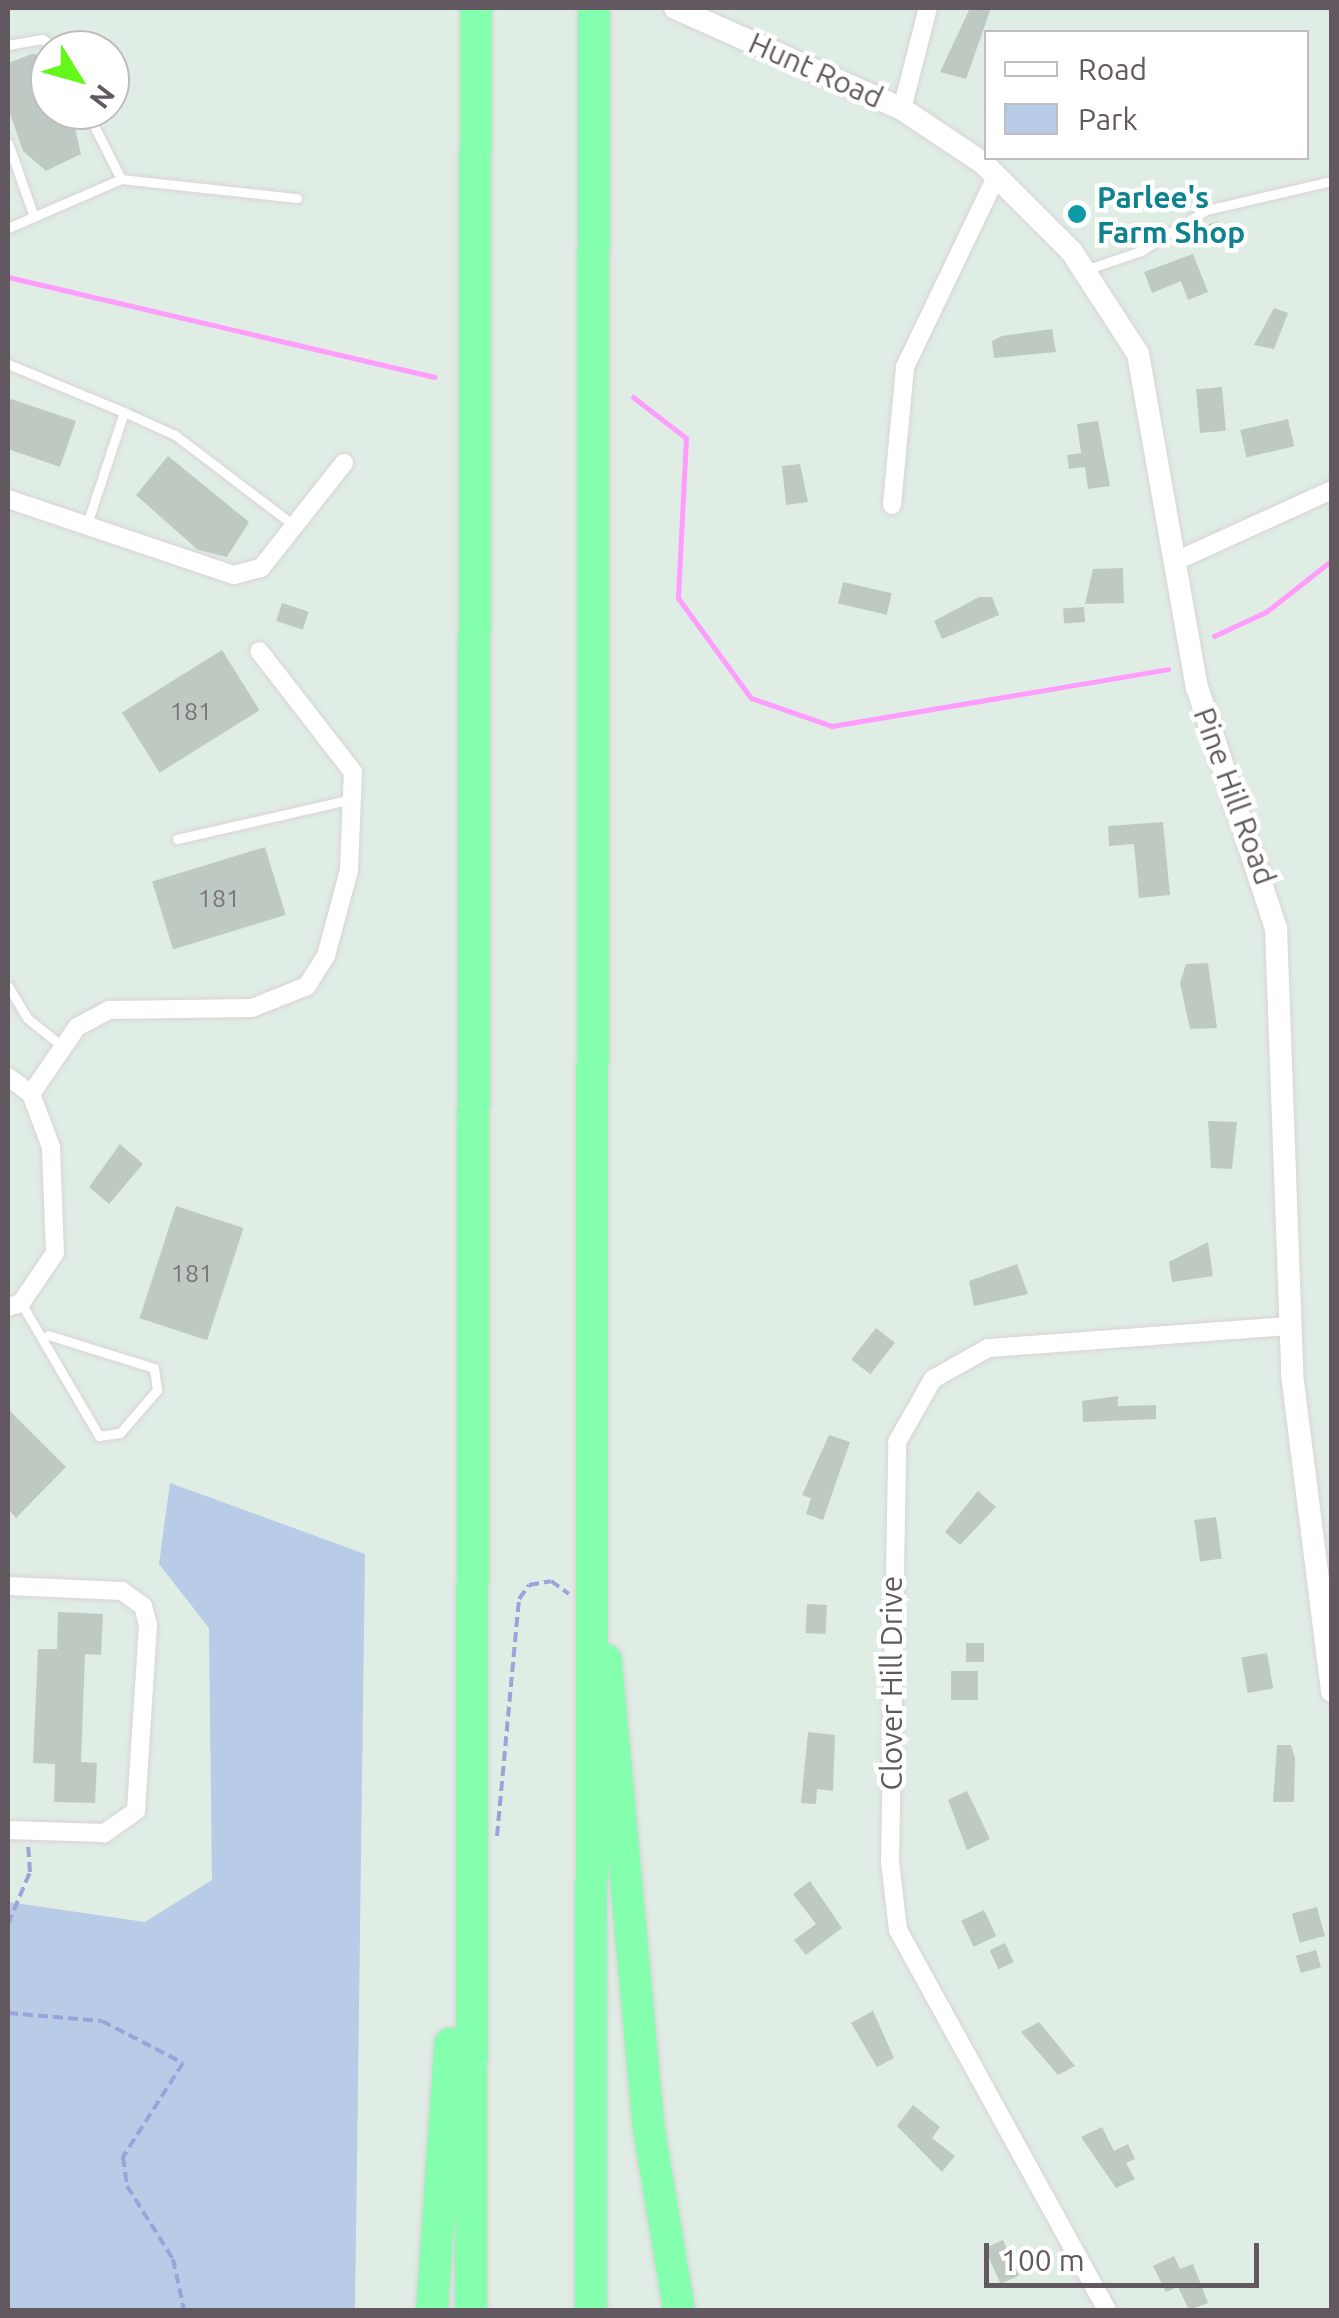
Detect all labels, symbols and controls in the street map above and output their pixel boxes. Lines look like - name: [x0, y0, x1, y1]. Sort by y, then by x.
- street label: Hunt Road: [743, 24, 889, 116]
- north arrow: [30, 30, 130, 130]
- legend: [984, 30, 1309, 160]
- text: Road: [1078, 52, 1147, 86]
- text: N: [84, 79, 121, 115]
- text: Park: [1078, 102, 1138, 136]
- place label: Parlee's Farm Shop: [1097, 179, 1245, 250]
- marker: Parlee's Farm Shop: [1066, 203, 1088, 225]
- house number: 181: [170, 696, 212, 726]
- street label: Pine Hill Road: [1186, 703, 1284, 889]
- house number: 181: [198, 883, 240, 913]
- house number: 181: [171, 1258, 213, 1288]
- street label: Clover Hill Drive: [873, 1576, 909, 1790]
- scale bar: [989, 2223, 1264, 2285]
- text: 100 m: [1001, 2243, 1085, 2277]

